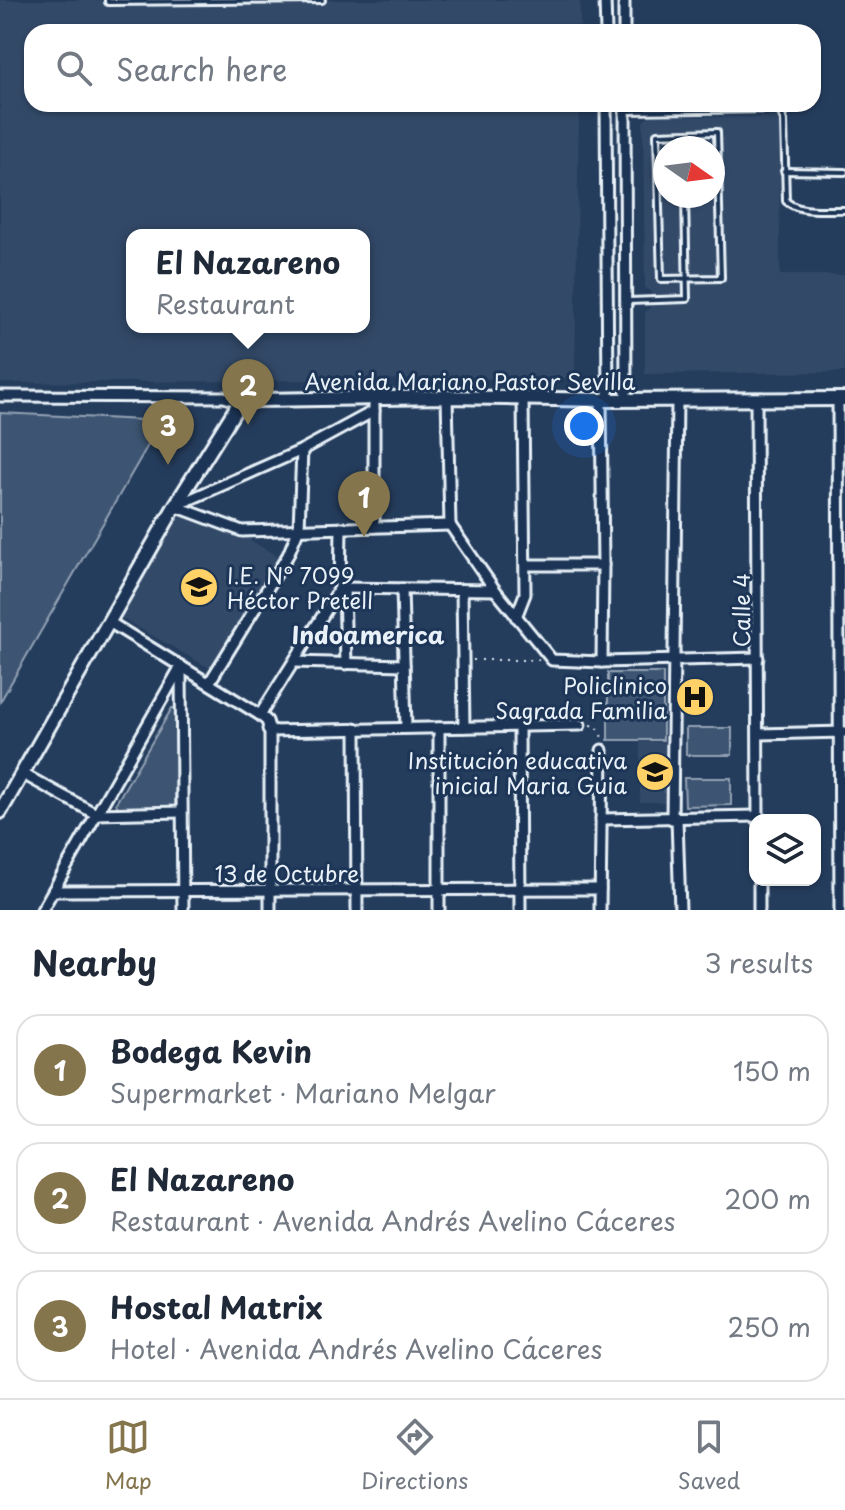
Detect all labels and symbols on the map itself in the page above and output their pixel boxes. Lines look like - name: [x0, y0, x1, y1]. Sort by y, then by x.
- north arrow: [653, 136, 725, 208]
- pin: 2: [222, 359, 274, 425]
- street label: Avenida Mariano Pastor Sevilla: [305, 364, 636, 397]
- pin: 3: [142, 399, 194, 465]
- your location: [564, 406, 604, 446]
- pin: 1: [338, 471, 390, 537]
- place label: I.E. N° 7099 Héctor Pretell: [227, 558, 373, 616]
- school or university icon: I.E. N° 7099 Héctor Pretell: [178, 566, 220, 608]
- street label: Calle 4: [724, 573, 757, 647]
- district label: Indoamerica: [291, 616, 445, 652]
- place label: Policlinico Sagrada Familia: [495, 668, 668, 726]
- hospital icon: Policlinico Sagrada Familia: [674, 676, 716, 718]
- place label: Institución educativa inicial Maria Guia: [408, 743, 628, 801]
- school or university icon: Institución educativa inicial Maria Guia: [634, 751, 676, 793]
- street label: 13 de Octubre: [215, 856, 359, 889]

